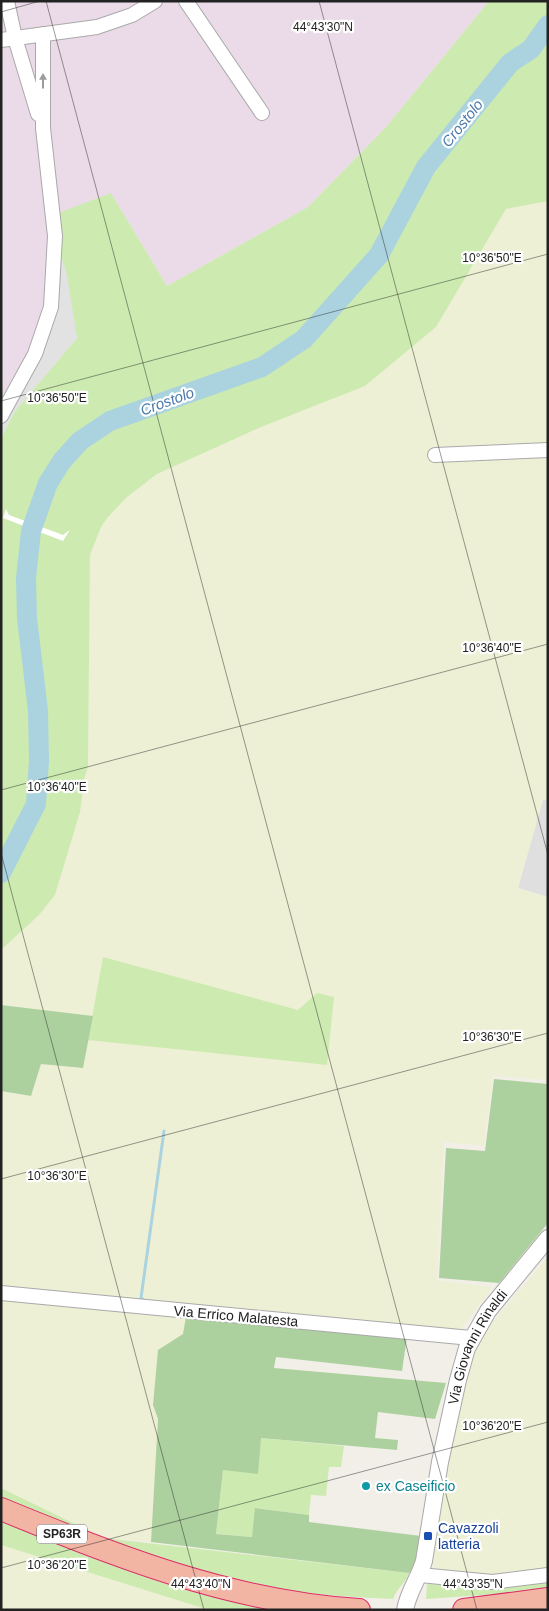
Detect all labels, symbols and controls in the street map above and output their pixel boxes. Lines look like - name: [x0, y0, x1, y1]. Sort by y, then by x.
- text: 44°43'30"N: [293, 20, 353, 34]
- one-way arrow: [39, 73, 47, 89]
- water label: Crostolo: [438, 96, 486, 150]
- text: 10°36'50"E: [462, 251, 522, 265]
- water label: Crostolo: [138, 383, 196, 419]
- text: 10°36'50"E: [27, 391, 87, 405]
- text: 10°36'40"E: [462, 641, 522, 655]
- text: 10°36'40"E: [27, 780, 87, 794]
- text: 10°36'30"E: [462, 1030, 522, 1044]
- text: 10°36'30"E: [27, 1169, 87, 1183]
- street label: Via Giovanni Rinaldi: [445, 1286, 510, 1406]
- street label: Via Errico Malatesta: [173, 1303, 299, 1329]
- text: 10°36'20"E: [462, 1419, 522, 1433]
- place label: ex Caseificio: [376, 1478, 456, 1494]
- marker: ex Caseificio: [360, 1480, 372, 1492]
- place label: Cavazzoli latteria: [438, 1520, 499, 1552]
- road number: SP63R: [37, 1525, 87, 1544]
- marker: Cavazzoli latteria: [422, 1530, 434, 1542]
- text: 10°36'20"E: [27, 1558, 87, 1572]
- text: 44°43'40"N: [171, 1577, 231, 1591]
- text: 44°43'35"N: [443, 1577, 503, 1591]

